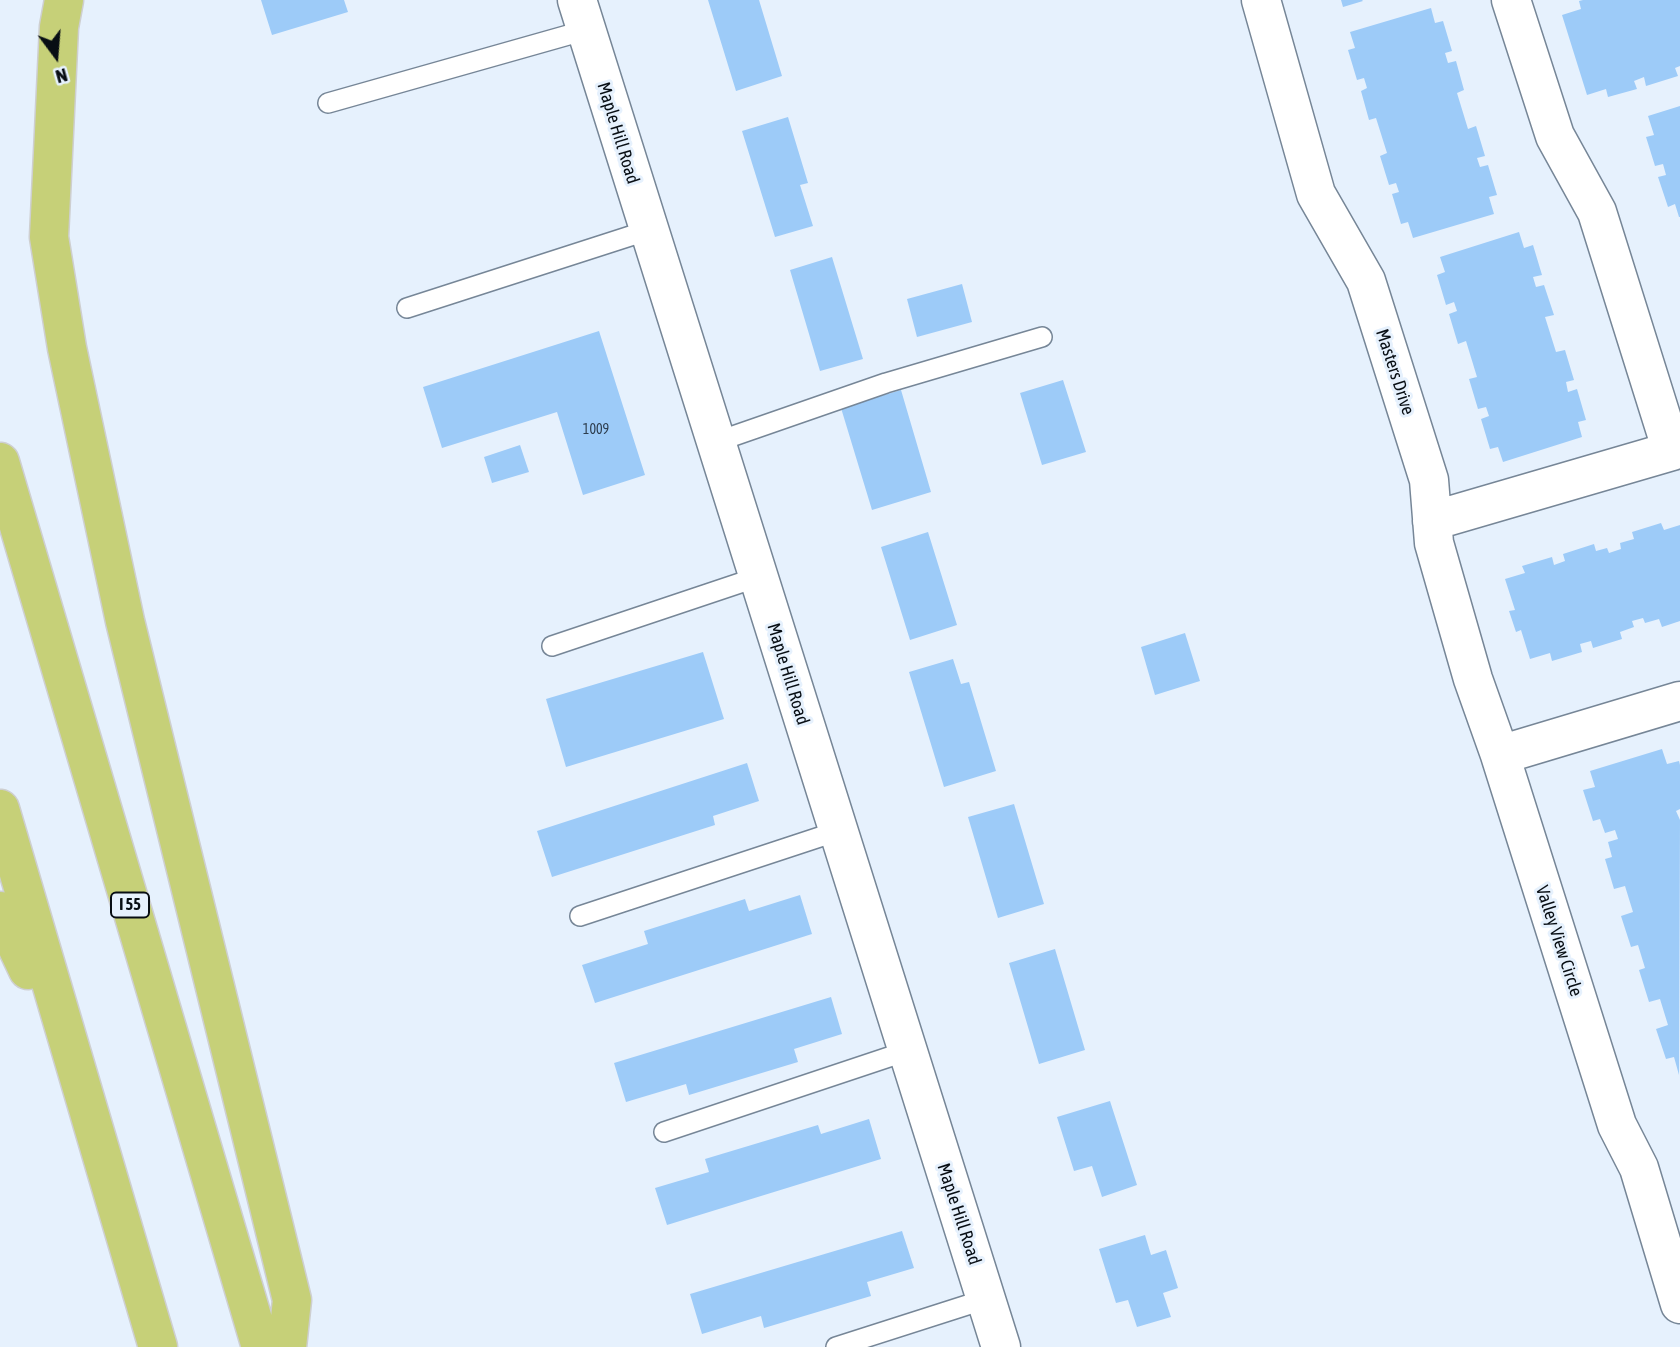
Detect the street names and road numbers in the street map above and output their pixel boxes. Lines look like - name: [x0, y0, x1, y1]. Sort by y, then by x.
- street label: Maple Hill Road: [592, 80, 644, 186]
- street label: Masters Drive: [1371, 326, 1419, 418]
- street label: Maple Hill Road: [762, 621, 814, 727]
- street label: Valley View Circle: [1531, 883, 1587, 999]
- road number: I 55: [111, 892, 149, 917]
- street label: Maple Hill Road: [932, 1161, 986, 1267]

